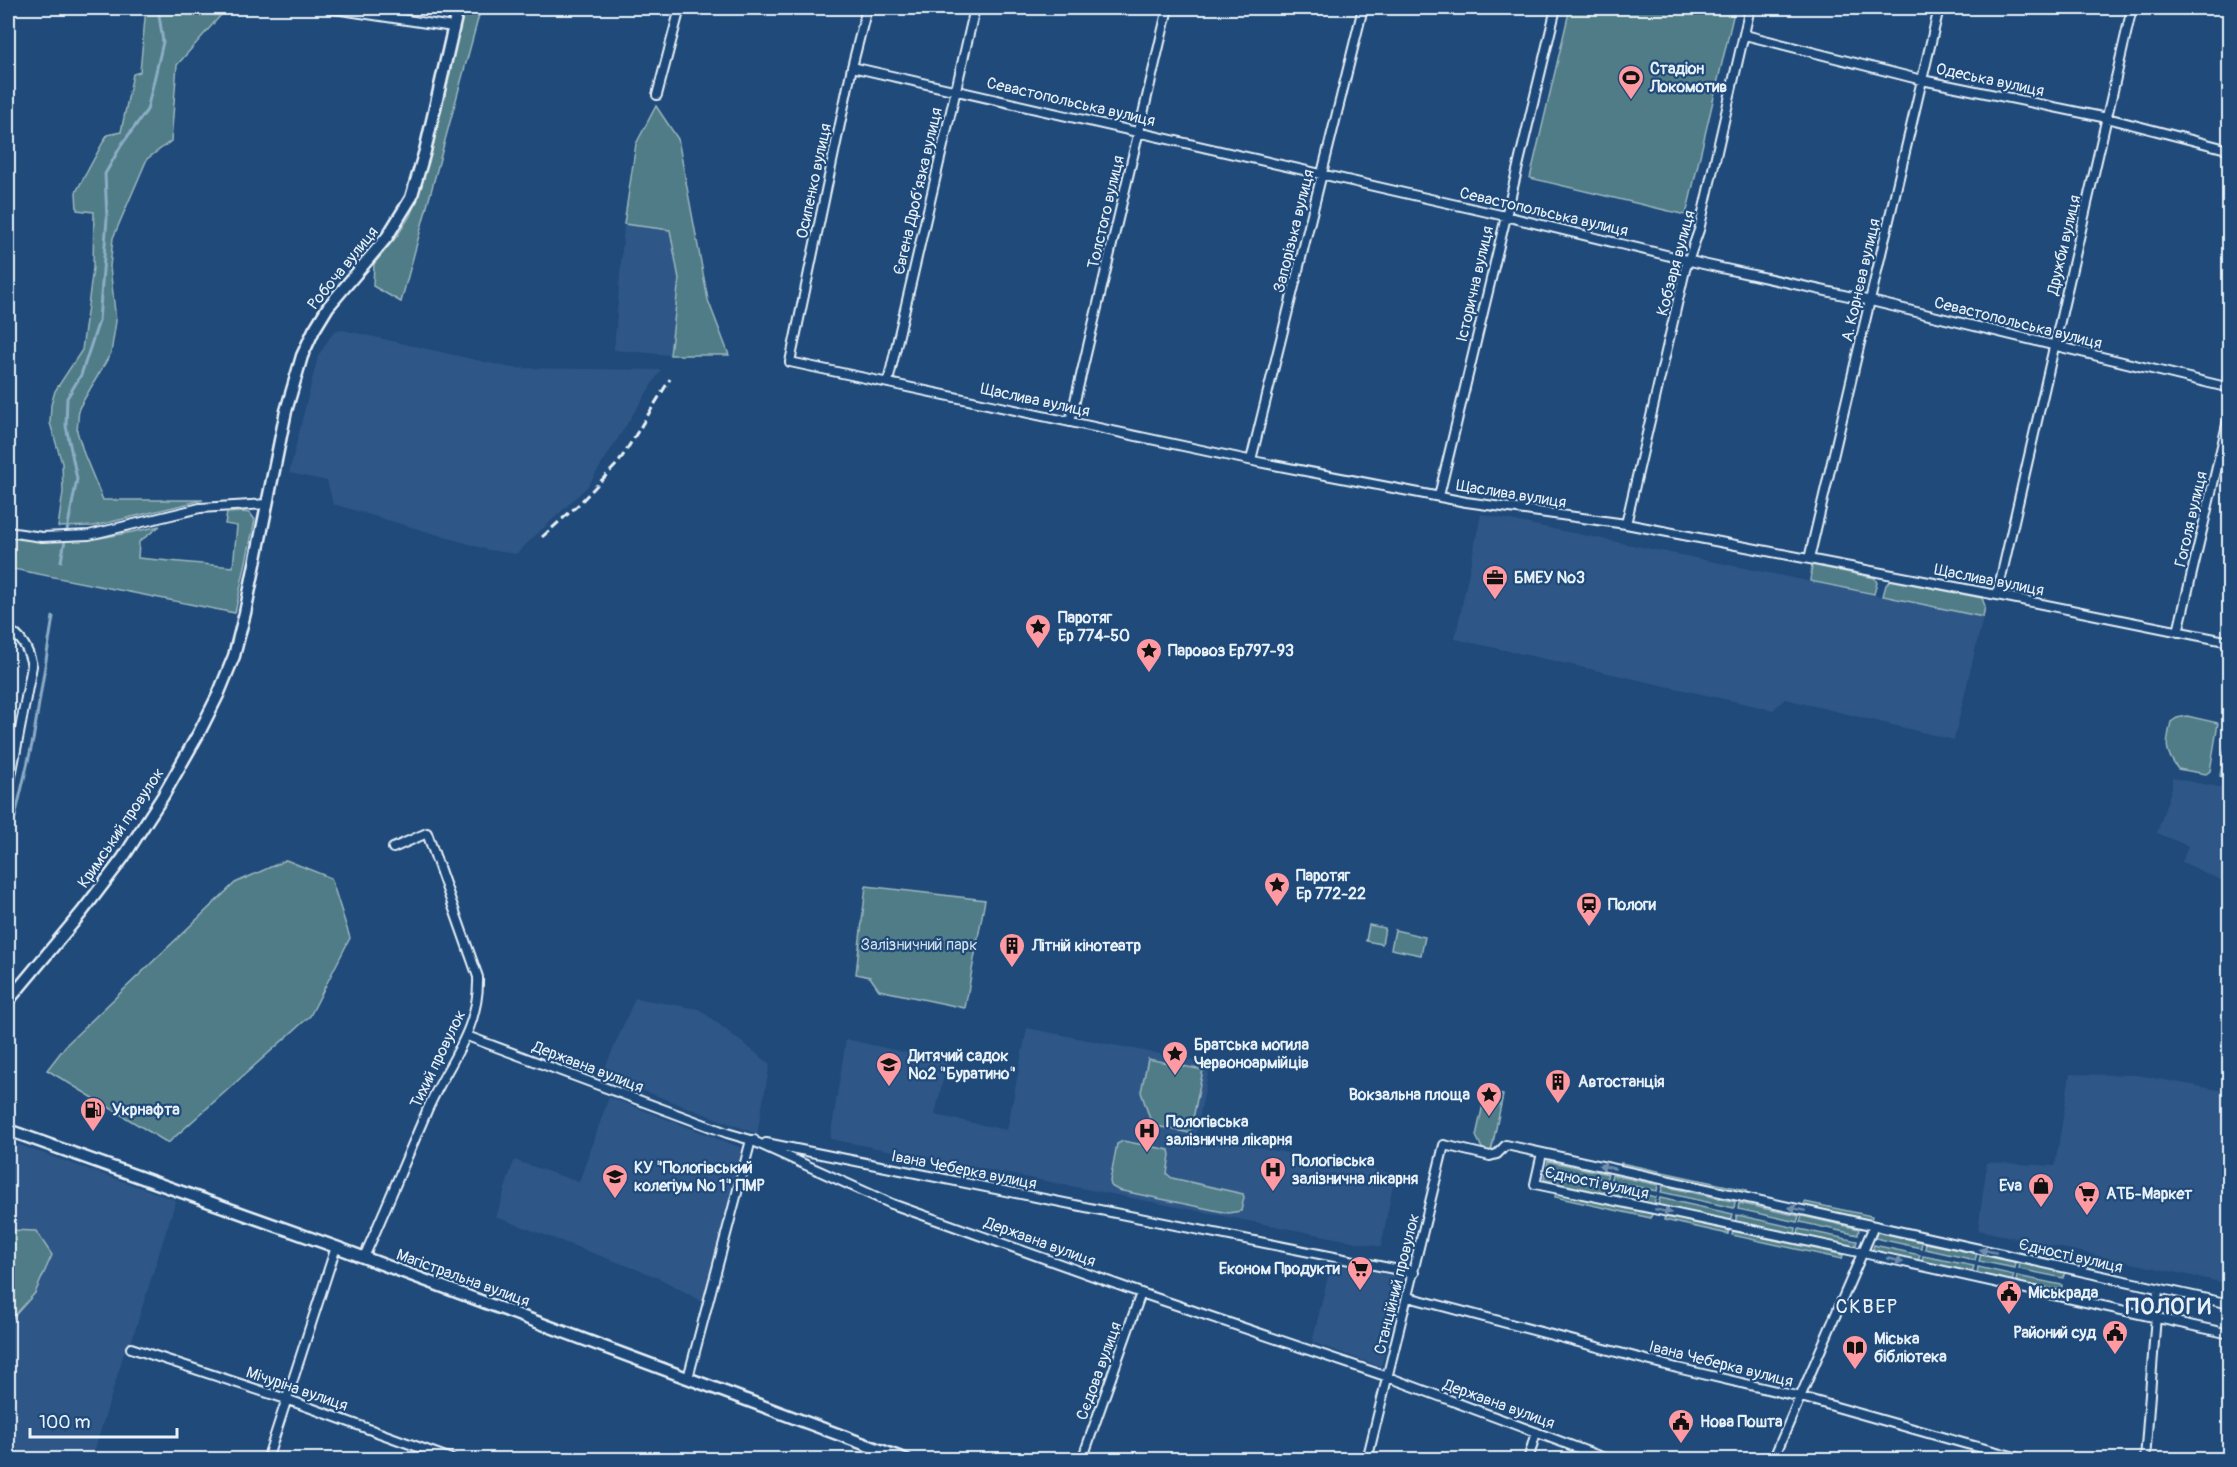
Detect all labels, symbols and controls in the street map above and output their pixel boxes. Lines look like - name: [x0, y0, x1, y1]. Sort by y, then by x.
- place label: Стадіон Локомотив: [1649, 59, 1727, 97]
- street label: Одеська вулиця: [1934, 59, 2046, 101]
- sports icon: Стадіон Локомотив: [1616, 63, 1646, 101]
- street label: Севастопольська вулиця: [985, 73, 1157, 131]
- street label: Євгена Дроб’язка вулиця: [889, 106, 947, 276]
- street label: Осипенко вулиця: [792, 121, 836, 241]
- street label: Толстого вулиця: [1083, 153, 1129, 271]
- street label: Запорізька вулиця: [1269, 167, 1319, 295]
- street label: Севастопольська вулиця: [1458, 183, 1630, 241]
- street label: Дружби вулиця: [2043, 193, 2085, 298]
- street label: Кобзаря вулиця: [1652, 208, 1700, 318]
- street label: А. Корнєва вулиця: [1837, 216, 1885, 344]
- street label: Робоча вулиця: [303, 222, 383, 314]
- street label: Історична вулиця: [1452, 224, 1498, 344]
- street label: Севастопольська вулиця: [1932, 292, 2104, 354]
- street label: Щаслива вулиця: [978, 379, 1092, 421]
- street label: Гоголя вулиця: [2170, 469, 2212, 569]
- street label: Щаслива вулиця: [1454, 475, 1568, 513]
- street label: Щаслива вулиця: [1932, 560, 2046, 600]
- office icon: БМЕУ №3: [1480, 563, 1510, 601]
- place label: БМЕУ №3: [1514, 568, 1585, 588]
- place label: Паротяг Ер 774-50: [1058, 608, 1130, 646]
- place icon: Паротяг Ер 774-50: [1023, 612, 1053, 650]
- place icon: Паровоз Ер797-93: [1134, 636, 1164, 674]
- place label: Паровоз Ер797-93: [1168, 641, 1294, 661]
- street label: Кримський провулок: [73, 764, 169, 892]
- place label: Паротяг Ер 772-22: [1296, 866, 1366, 904]
- place icon: Паротяг Ер 772-22: [1262, 870, 1292, 908]
- station icon: Пологи: [1574, 890, 1604, 928]
- place label: Пологи: [1608, 895, 1657, 915]
- building icon: Літній кінотеатр: [997, 931, 1027, 969]
- park label: Залізничний парк: [861, 935, 977, 955]
- place label: Літній кінотеатр: [1031, 936, 1141, 956]
- street label: Тихий провулок: [406, 1007, 470, 1111]
- place label: Братська могила Червоноармійців: [1194, 1035, 1309, 1073]
- street label: Державна вулиця: [529, 1036, 646, 1097]
- place icon: Братська могила Червоноармійців: [1160, 1039, 1190, 1077]
- place label: Дитячий садок №2 "Буратино": [907, 1046, 1016, 1084]
- school or university icon: Дитячий садок №2 "Буратино": [874, 1050, 904, 1088]
- building icon: Автостанція: [1543, 1067, 1573, 1105]
- place label: Автостанція: [1578, 1072, 1665, 1092]
- place icon: Вокзальна площа: [1474, 1080, 1504, 1118]
- place label: Вокзальна площа: [1349, 1085, 1471, 1105]
- fuel station icon: Укрнафта: [78, 1095, 108, 1133]
- place label: Укрнафта: [112, 1100, 180, 1120]
- place label: Пологівська залізнична лікарня: [1166, 1112, 1293, 1150]
- hospital icon: Пологівська залізнична лікарня: [1132, 1116, 1162, 1154]
- street label: Івана Чеберка вулиця: [890, 1146, 1038, 1194]
- place label: Пологiвська залiзнична лiкарня: [1292, 1151, 1419, 1189]
- hospital icon: Пологiвська залiзнична лiкарня: [1258, 1155, 1288, 1193]
- place label: КУ "Пологівський колегіум № 1" ПМР: [634, 1158, 766, 1196]
- school or university icon: КУ "Пологівський колегіум № 1" ПМР: [600, 1162, 630, 1200]
- street label: Єдності вулиця: [1543, 1162, 1651, 1204]
- one-way arrow: [1598, 1162, 1616, 1172]
- shop icon: Eva: [2026, 1171, 2056, 1209]
- place label: Eva: [1999, 1176, 2023, 1196]
- supermarket icon: АТБ-Маркет: [2072, 1179, 2102, 1217]
- place label: АТБ-Маркет: [2106, 1184, 2193, 1204]
- one-way arrow: [1788, 1204, 1807, 1213]
- one-way arrow: [1654, 1207, 1673, 1216]
- street label: Державна вулиця: [981, 1212, 1099, 1271]
- street label: Станційний провулок: [1370, 1212, 1424, 1356]
- street label: Єдності вулиця: [2017, 1234, 2125, 1278]
- street label: Магістральна вулиця: [394, 1245, 532, 1311]
- one-way arrow: [1978, 1246, 1997, 1256]
- supermarket icon: Економ Продукти: [1345, 1254, 1375, 1292]
- one-way arrow: [1886, 1256, 1904, 1266]
- place label: Економ Продукти: [1219, 1259, 1341, 1279]
- public building icon: Міськрада: [1994, 1278, 2024, 1316]
- place label: Міськрада: [2028, 1283, 2099, 1303]
- district label: ПОЛОГИ: [2125, 1293, 2213, 1321]
- district label: СКВЕР: [1836, 1294, 1899, 1319]
- public building icon: Районий суд: [2100, 1318, 2130, 1356]
- street label: Сєдова вулиця: [1072, 1319, 1126, 1423]
- place label: Районий суд: [2014, 1323, 2096, 1343]
- place label: Міська бібліотека: [1874, 1329, 1947, 1367]
- library icon: Міська бібліотека: [1840, 1333, 1870, 1371]
- street label: Івана Чеберка вулиця: [1647, 1336, 1795, 1392]
- street label: Мічуріна вулиця: [243, 1362, 351, 1416]
- street label: Державна вулиця: [1440, 1374, 1558, 1433]
- scale bar: [30, 1401, 177, 1439]
- public building icon: Нова Пошта: [1666, 1407, 1696, 1445]
- text: 100 m: [39, 1411, 91, 1434]
- place label: Нова Пошта: [1700, 1412, 1783, 1432]

